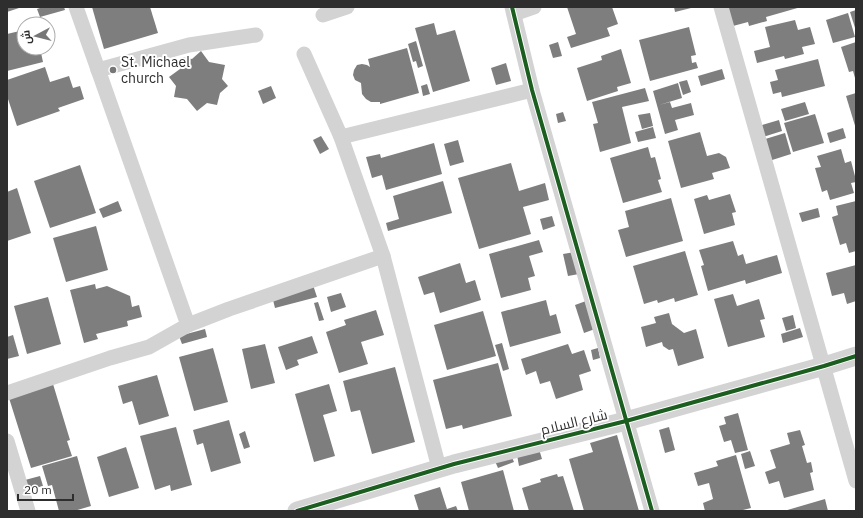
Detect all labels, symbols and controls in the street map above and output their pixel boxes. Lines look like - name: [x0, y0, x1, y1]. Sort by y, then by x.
- north arrow: [16, 16, 56, 56]
- text: ش: [18, 29, 34, 45]
- place label: St. Michael church: [121, 53, 190, 87]
- marker: St. Michael church: [108, 65, 118, 75]
- street label: شارع السلام: [539, 405, 610, 440]
- scale bar: [18, 476, 73, 502]
- text: 20 m: [24, 482, 52, 497]

